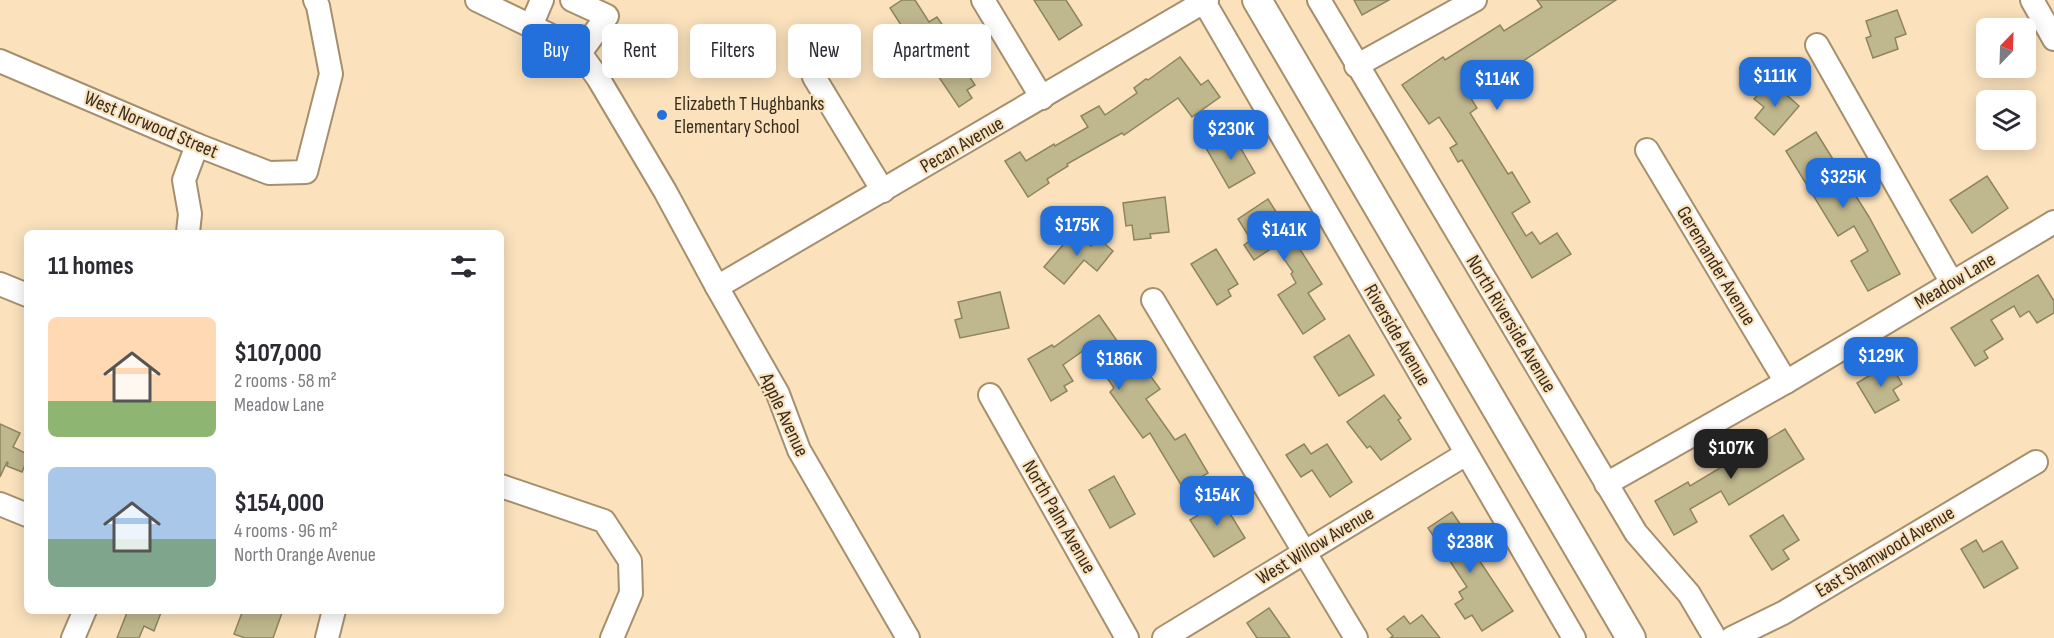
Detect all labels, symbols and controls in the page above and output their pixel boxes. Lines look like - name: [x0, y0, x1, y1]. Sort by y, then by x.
- north arrow: [1976, 18, 2036, 78]
- map controls: [1976, 18, 2036, 150]
- chip: Buy: [522, 24, 590, 78]
- chip: Rent: [602, 24, 678, 78]
- chip: Filters: [690, 24, 776, 78]
- chip: New: [788, 24, 861, 78]
- chip: Apartment: [873, 24, 991, 78]
- pin: $111K: [1733, 57, 1817, 108]
- pin: $114K: [1455, 60, 1539, 111]
- text: $111K: [1753, 64, 1797, 88]
- text: $114K: [1474, 67, 1520, 91]
- street label: West Norwood Street: [80, 86, 222, 164]
- button: layers: [1976, 90, 2036, 150]
- place label: Elizabeth T Hughbanks Elementary School: [674, 92, 825, 139]
- marker: Elizabeth T Hughbanks Elementary School: [655, 108, 669, 122]
- pin: $230K: [1189, 110, 1273, 161]
- street label: Pecan Avenue: [916, 111, 1008, 179]
- text: $230K: [1207, 117, 1255, 141]
- pin: $325K: [1801, 158, 1885, 209]
- text: $325K: [1820, 165, 1866, 189]
- street label: Geremander Avenue: [1671, 202, 1761, 330]
- pin: $175K: [1035, 206, 1119, 257]
- pin: $141K: [1242, 211, 1326, 262]
- text: $175K: [1054, 213, 1100, 237]
- text: $141K: [1261, 218, 1307, 242]
- street label: Meadow Lane: [1910, 247, 2000, 315]
- icon: filters: [447, 250, 480, 283]
- text: 11 homes: [48, 251, 134, 282]
- street label: North Riverside Avenue: [1461, 251, 1561, 397]
- street label: Riverside Avenue: [1358, 280, 1436, 390]
- pin: $129K: [1839, 337, 1923, 388]
- text: $107,000: [234, 338, 322, 369]
- pin: $186K: [1077, 340, 1161, 391]
- icon: home: [96, 341, 168, 413]
- text: $129K: [1858, 344, 1904, 368]
- text: $186K: [1096, 347, 1142, 371]
- text: 2 rooms · 58 m²: [234, 369, 337, 393]
- street label: Apple Avenue: [754, 369, 814, 461]
- text: Meadow Lane: [234, 393, 324, 417]
- pin: $107K: [1689, 429, 1773, 480]
- text: $107K: [1708, 436, 1754, 460]
- street label: North Palm Avenue: [1017, 456, 1101, 578]
- pin: $154K: [1175, 476, 1259, 527]
- text: $154K: [1194, 483, 1240, 507]
- text: $154,000: [234, 488, 324, 519]
- icon: home: [96, 491, 168, 563]
- street label: West Willow Avenue: [1252, 501, 1378, 591]
- street label: East Shamwood Avenue: [1811, 501, 1959, 603]
- text: 4 rooms · 96 m²: [234, 519, 338, 543]
- pin: $238K: [1428, 523, 1512, 574]
- text: $238K: [1446, 530, 1494, 554]
- text: North Orange Avenue: [234, 543, 376, 567]

